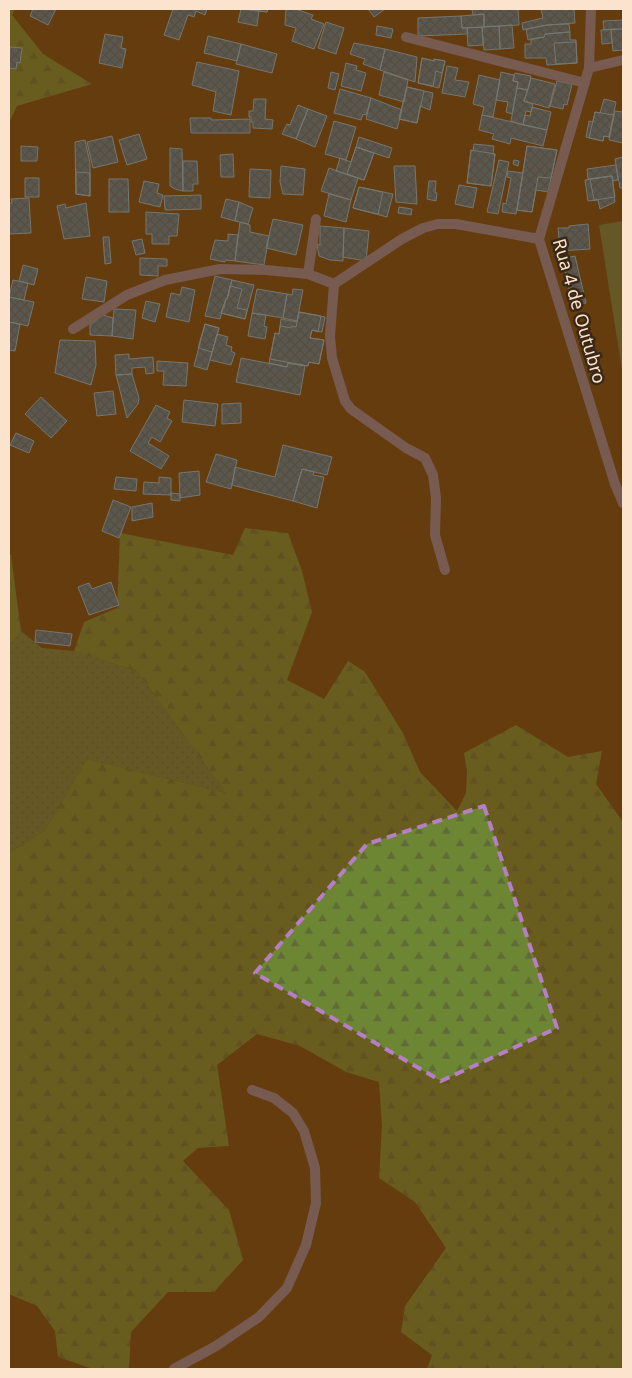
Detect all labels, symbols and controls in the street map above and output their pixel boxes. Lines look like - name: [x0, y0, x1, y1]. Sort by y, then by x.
- street label: Rua 4 de Outubro: [548, 235, 612, 386]

